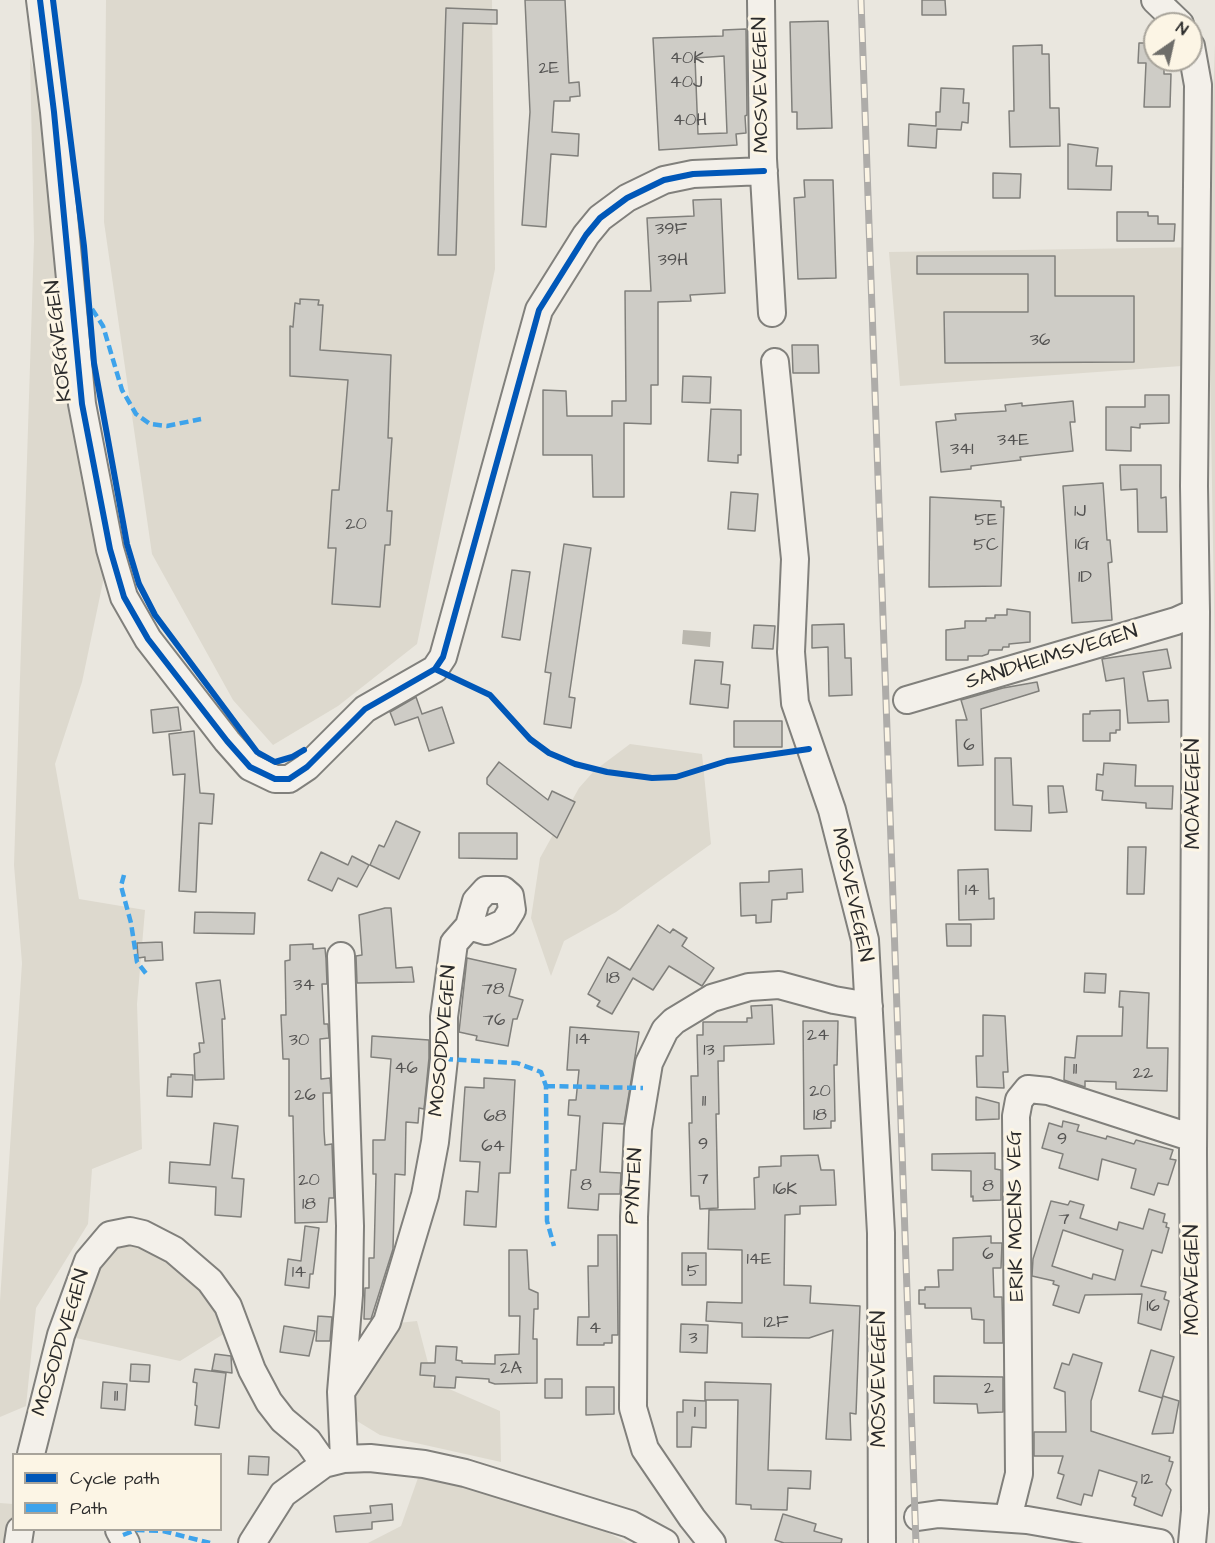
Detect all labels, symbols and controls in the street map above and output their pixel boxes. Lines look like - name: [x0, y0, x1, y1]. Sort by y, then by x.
- north arrow: [1143, 12, 1203, 72]
- street label: MOSVEVEGEN: [748, 17, 776, 153]
- text: N: [1172, 17, 1192, 41]
- house number: 40K: [670, 48, 704, 70]
- house number: 2E: [539, 58, 559, 80]
- house number: 40J: [669, 72, 703, 94]
- house number: 40H: [673, 110, 707, 132]
- house number: 39F: [655, 219, 687, 241]
- house number: 39H: [658, 250, 688, 272]
- street label: KORGVEGEN: [41, 279, 79, 403]
- house number: 36: [1030, 330, 1050, 352]
- house number: 34E: [997, 430, 1029, 452]
- house number: 34I: [950, 439, 974, 461]
- house number: 1J: [1074, 501, 1086, 523]
- house number: 5E: [974, 510, 998, 532]
- house number: 20: [345, 514, 367, 536]
- house number: 1G: [1075, 534, 1089, 556]
- house number: 5C: [973, 535, 999, 557]
- house number: 1D: [1078, 567, 1092, 589]
- street label: SANDHEIMSVEGEN: [963, 620, 1141, 696]
- house number: 6: [963, 735, 975, 757]
- street label: MOAVEGEN: [1182, 739, 1208, 849]
- street label: MOSVEVEGEN: [825, 826, 877, 964]
- house number: 14: [965, 880, 979, 902]
- street label: MOSODDVEGEN: [425, 964, 463, 1118]
- house number: 18: [606, 968, 620, 990]
- house number: 34: [293, 975, 315, 997]
- house number: 78: [482, 979, 504, 1001]
- house number: 76: [483, 1010, 505, 1032]
- house number: 24: [807, 1025, 829, 1047]
- house number: 14: [576, 1029, 590, 1051]
- house number: 30: [289, 1030, 309, 1052]
- house number: 13: [703, 1040, 715, 1062]
- house number: 46: [394, 1058, 418, 1080]
- house number: 11: [1073, 1059, 1077, 1081]
- house number: 22: [1133, 1063, 1153, 1085]
- house number: 20: [809, 1081, 831, 1103]
- house number: 26: [294, 1085, 316, 1107]
- house number: 11: [702, 1091, 706, 1113]
- house number: 18: [813, 1105, 827, 1127]
- house number: 68: [484, 1106, 506, 1128]
- house number: 9: [1057, 1129, 1067, 1151]
- street label: ERIK MOENS VEG: [1003, 1130, 1031, 1302]
- house number: 9: [698, 1134, 708, 1156]
- house number: 64: [481, 1136, 505, 1158]
- street label: PYNTEN: [620, 1147, 650, 1225]
- house number: 7: [697, 1169, 709, 1191]
- house number: 20: [298, 1170, 320, 1192]
- house number: 8: [580, 1175, 592, 1197]
- house number: 8: [982, 1176, 994, 1198]
- house number: 16K: [773, 1179, 797, 1201]
- house number: 18: [302, 1194, 316, 1216]
- house number: 7: [1058, 1209, 1070, 1231]
- street label: MOAVEGEN: [1181, 1225, 1207, 1335]
- house number: 6: [982, 1244, 994, 1266]
- house number: 14E: [746, 1249, 772, 1271]
- house number: 5: [687, 1261, 699, 1283]
- house number: 14: [292, 1262, 306, 1284]
- street label: MOSODDVEGEN: [28, 1267, 96, 1419]
- house number: 16: [1146, 1296, 1160, 1318]
- street label: MOSVEVEGEN: [868, 1311, 894, 1447]
- house number: 12F: [763, 1312, 789, 1334]
- house number: 4: [589, 1318, 601, 1340]
- house number: 3: [688, 1328, 698, 1350]
- house number: 2A: [500, 1358, 522, 1380]
- house number: 2: [984, 1378, 994, 1400]
- house number: 11: [114, 1386, 118, 1408]
- house number: 1: [694, 1402, 696, 1424]
- legend: [12, 1453, 222, 1531]
- text: Cycle path: [70, 1466, 159, 1491]
- house number: 12: [1141, 1469, 1153, 1491]
- text: Path: [70, 1496, 107, 1521]

